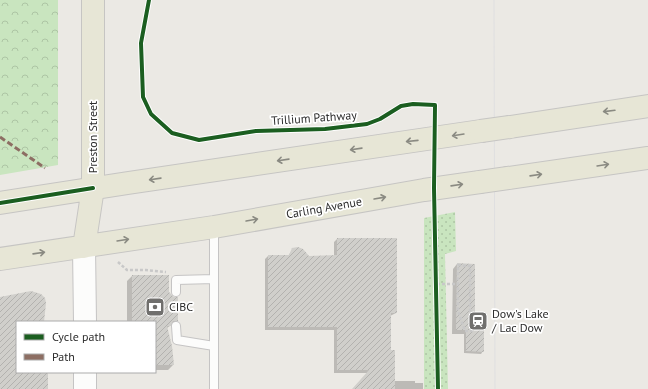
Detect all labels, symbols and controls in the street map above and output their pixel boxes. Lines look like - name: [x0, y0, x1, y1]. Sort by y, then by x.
- street label: Preston Street: [85, 101, 100, 173]
- street label: Trillium Pathway: [271, 107, 358, 128]
- one-way arrow: [603, 108, 616, 115]
- one-way arrow: [452, 131, 465, 139]
- one-way arrow: [406, 137, 419, 145]
- one-way arrow: [350, 145, 363, 153]
- one-way arrow: [277, 156, 290, 164]
- one-way arrow: [596, 161, 609, 169]
- one-way arrow: [529, 171, 542, 179]
- one-way arrow: [148, 175, 161, 183]
- one-way arrow: [450, 181, 463, 189]
- street label: Carling Avenue: [285, 193, 363, 222]
- one-way arrow: [373, 194, 386, 202]
- one-way arrow: [245, 216, 258, 224]
- one-way arrow: [116, 236, 129, 244]
- one-way arrow: [32, 249, 45, 257]
- bank icon: CIBC: [144, 296, 166, 318]
- place label: CIBC: [169, 299, 193, 314]
- place label: Dow's Lake / Lac Dow: [491, 306, 549, 335]
- station icon: Dow's Lake / Lac Dow: [467, 310, 489, 332]
- legend: [16, 321, 156, 373]
- text: Cycle path: [52, 329, 105, 344]
- text: Path: [52, 349, 75, 364]

